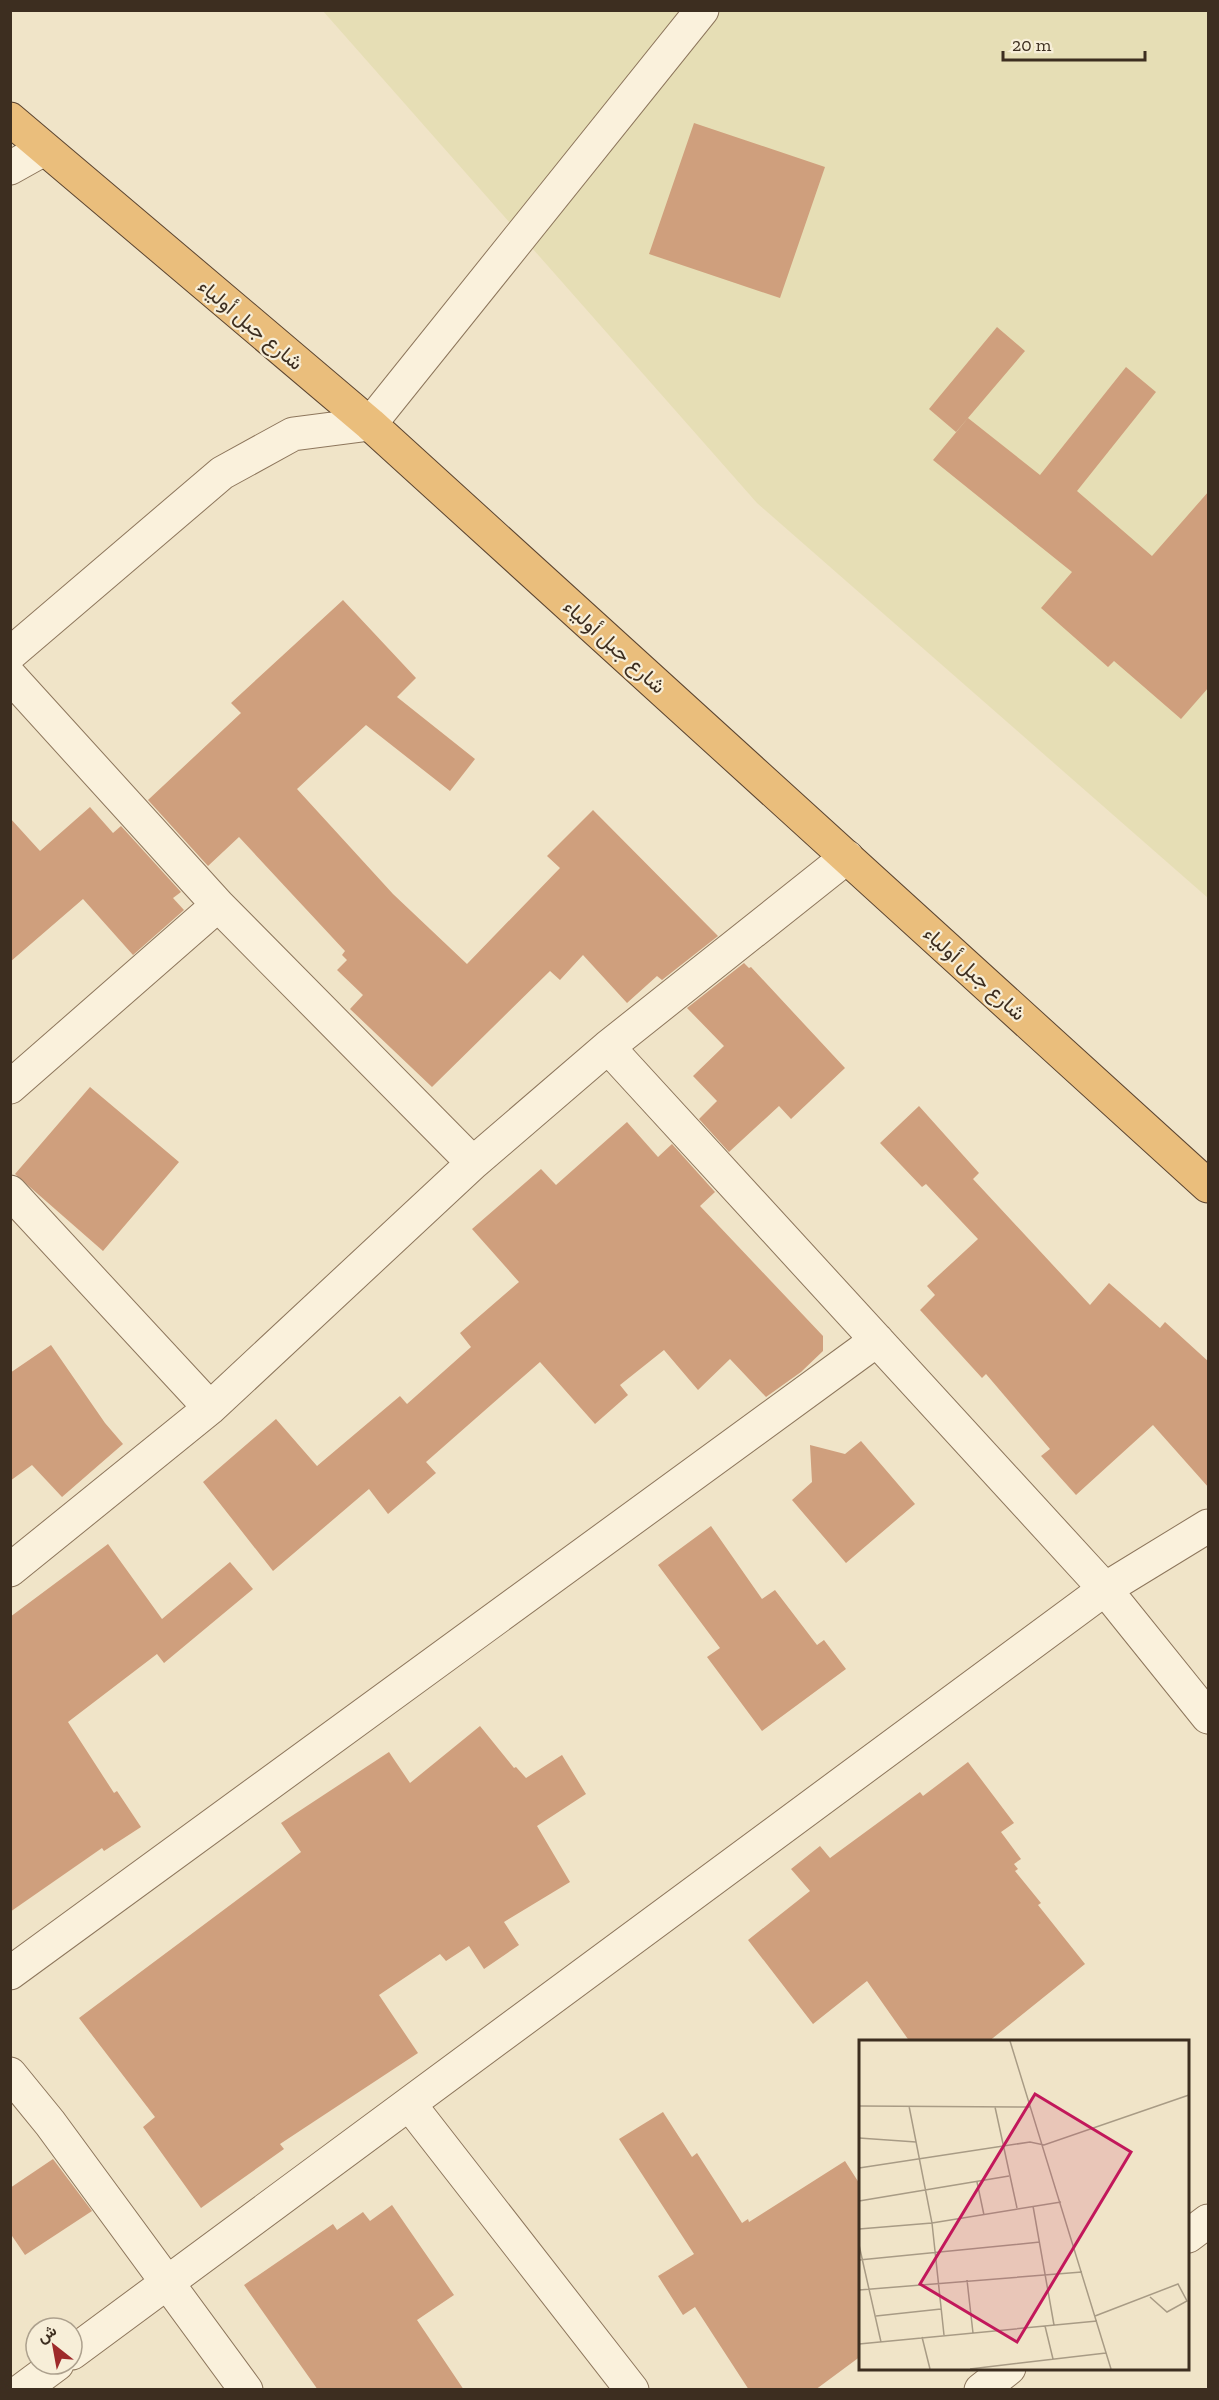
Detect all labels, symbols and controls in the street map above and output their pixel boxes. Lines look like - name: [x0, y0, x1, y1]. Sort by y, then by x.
- scale bar: [1003, 24, 1146, 62]
- text: 20 m: [1012, 34, 1052, 56]
- street label: شارع جبل أولياء: [192, 273, 308, 377]
- street label: شارع جبل أولياء: [557, 594, 671, 700]
- street label: شارع جبل أولياء: [917, 921, 1031, 1027]
- inset map: [859, 2040, 1189, 2370]
- north arrow: [24, 2316, 84, 2376]
- text: ش: [33, 2320, 60, 2347]

